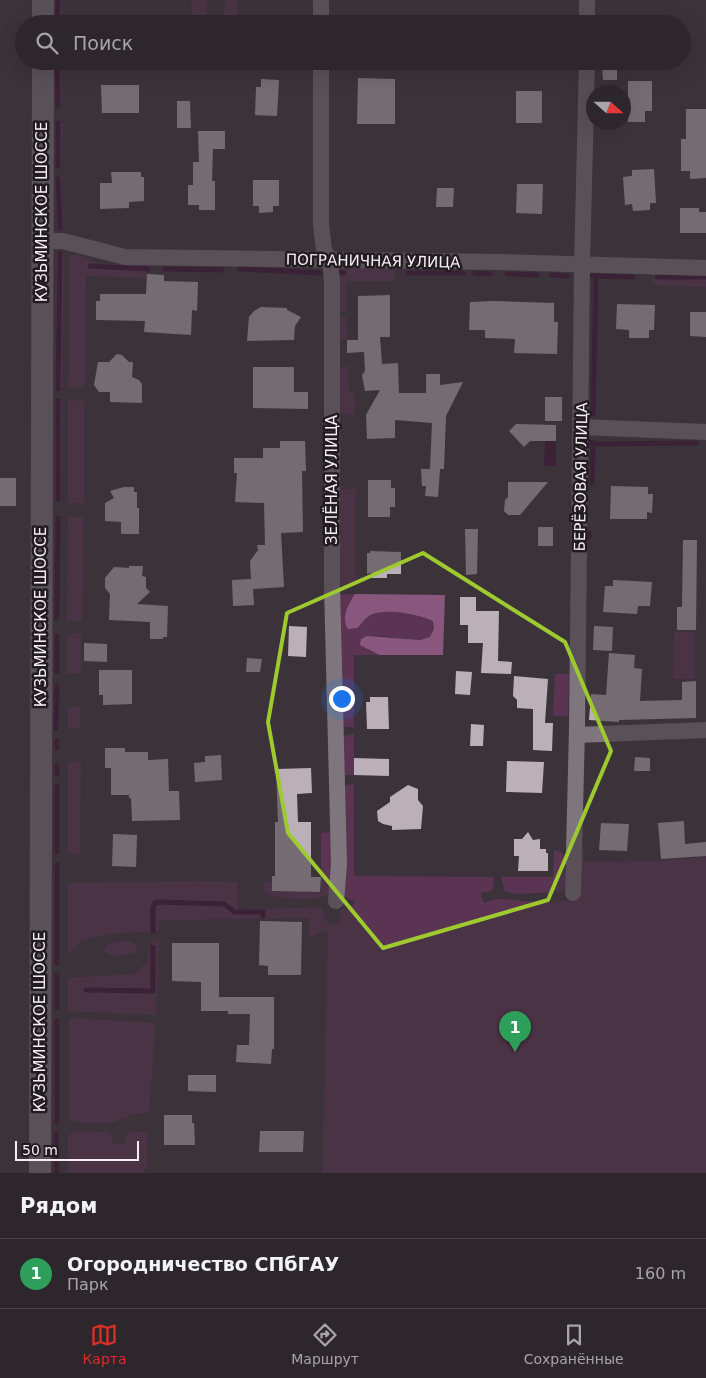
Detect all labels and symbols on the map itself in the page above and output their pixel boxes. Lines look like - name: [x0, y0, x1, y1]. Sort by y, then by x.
- north arrow: [586, 85, 631, 130]
- street label: КУЗЬМИНСКОЕ ШОССЕ: [33, 122, 51, 302]
- street label: ПОГРАНИЧНАЯ УЛИЦА: [286, 250, 461, 272]
- street label: БЕРЁЗОВАЯ УЛИЦА: [570, 402, 591, 552]
- street label: ЗЕЛЁНАЯ УЛИЦА: [322, 414, 341, 545]
- street label: КУЗЬМИНСКОЕ ШОССЕ: [32, 527, 50, 707]
- your location: [329, 686, 355, 712]
- street label: КУЗЬМИНСКОЕ ШОССЕ: [31, 932, 49, 1112]
- pin: 1: [499, 1011, 531, 1052]
- scale bar: [15, 1138, 139, 1161]

